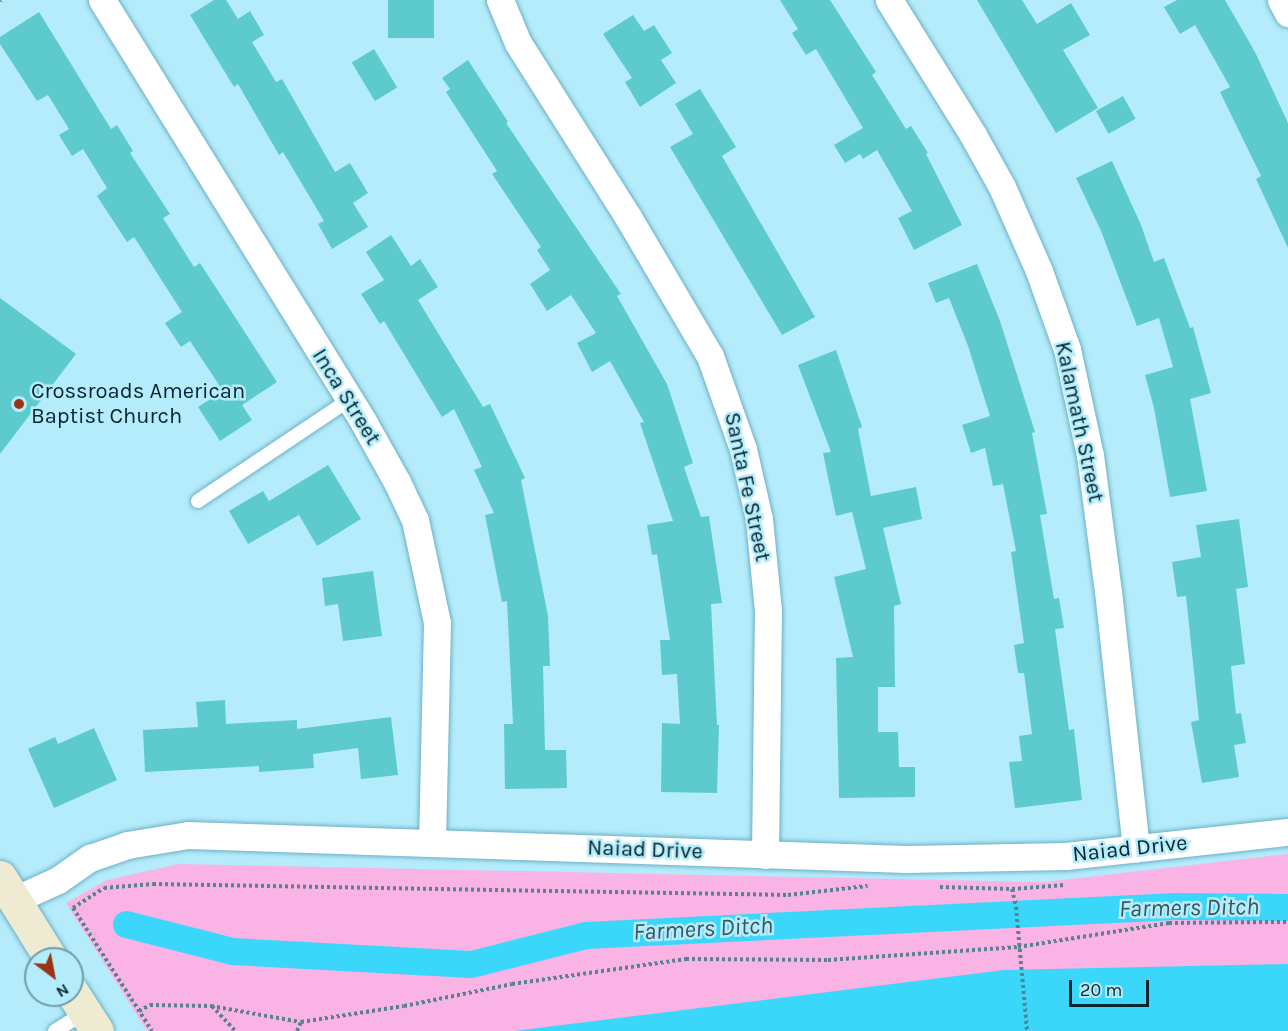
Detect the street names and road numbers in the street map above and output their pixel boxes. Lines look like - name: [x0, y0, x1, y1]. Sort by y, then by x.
- street label: Kalamath Street: [1049, 339, 1109, 505]
- street label: Inca Street: [306, 344, 386, 450]
- street label: Santa Fe Street: [718, 410, 776, 564]
- street label: Naiad Drive: [1071, 830, 1189, 868]
- street label: Naiad Drive: [587, 835, 703, 865]

